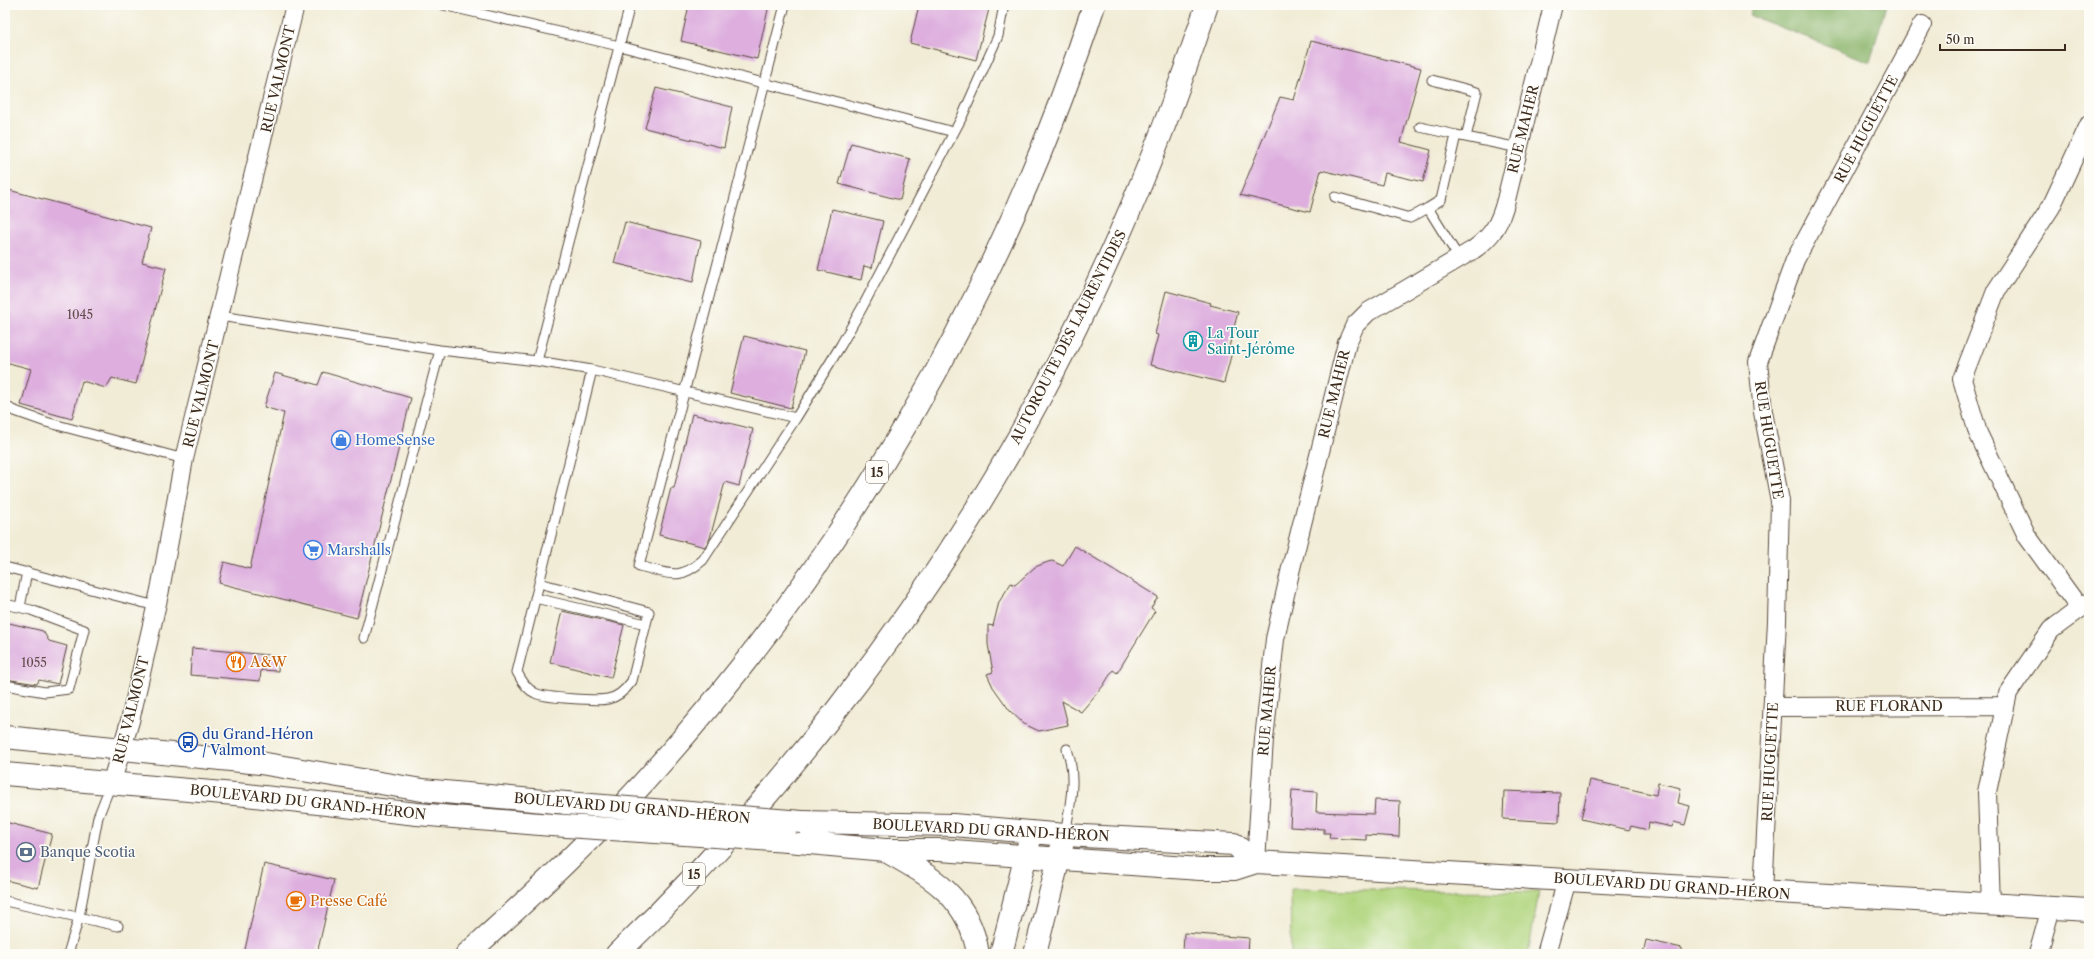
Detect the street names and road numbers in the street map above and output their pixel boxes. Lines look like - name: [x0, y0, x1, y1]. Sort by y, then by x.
- street label: RUE VALMONT: [257, 23, 299, 135]
- street label: RUE HUGUETTE: [1830, 72, 1902, 186]
- street label: RUE MAHER: [1503, 82, 1543, 175]
- street label: AUTOROUTE DES LAURENTIDES: [1005, 227, 1130, 448]
- street label: RUE VALMONT: [179, 338, 223, 449]
- street label: RUE MAHER: [1314, 347, 1354, 440]
- street label: RUE HUGUETTE: [1751, 380, 1787, 500]
- road number: 15: [866, 461, 888, 483]
- street label: RUE VALMONT: [109, 654, 153, 765]
- street label: RUE MAHER: [1254, 664, 1280, 757]
- street label: RUE FLORAND: [1835, 697, 1943, 715]
- street label: RUE HUGUETTE: [1758, 702, 1782, 822]
- street label: BOULEVARD DU GRAND-HÉRON: [189, 781, 427, 823]
- street label: BOULEVARD DU GRAND-HÉRON: [513, 789, 751, 827]
- street label: BOULEVARD DU GRAND-HÉRON: [872, 815, 1110, 845]
- road number: 15: [683, 863, 705, 885]
- street label: BOULEVARD DU GRAND-HÉRON: [1553, 869, 1791, 903]

